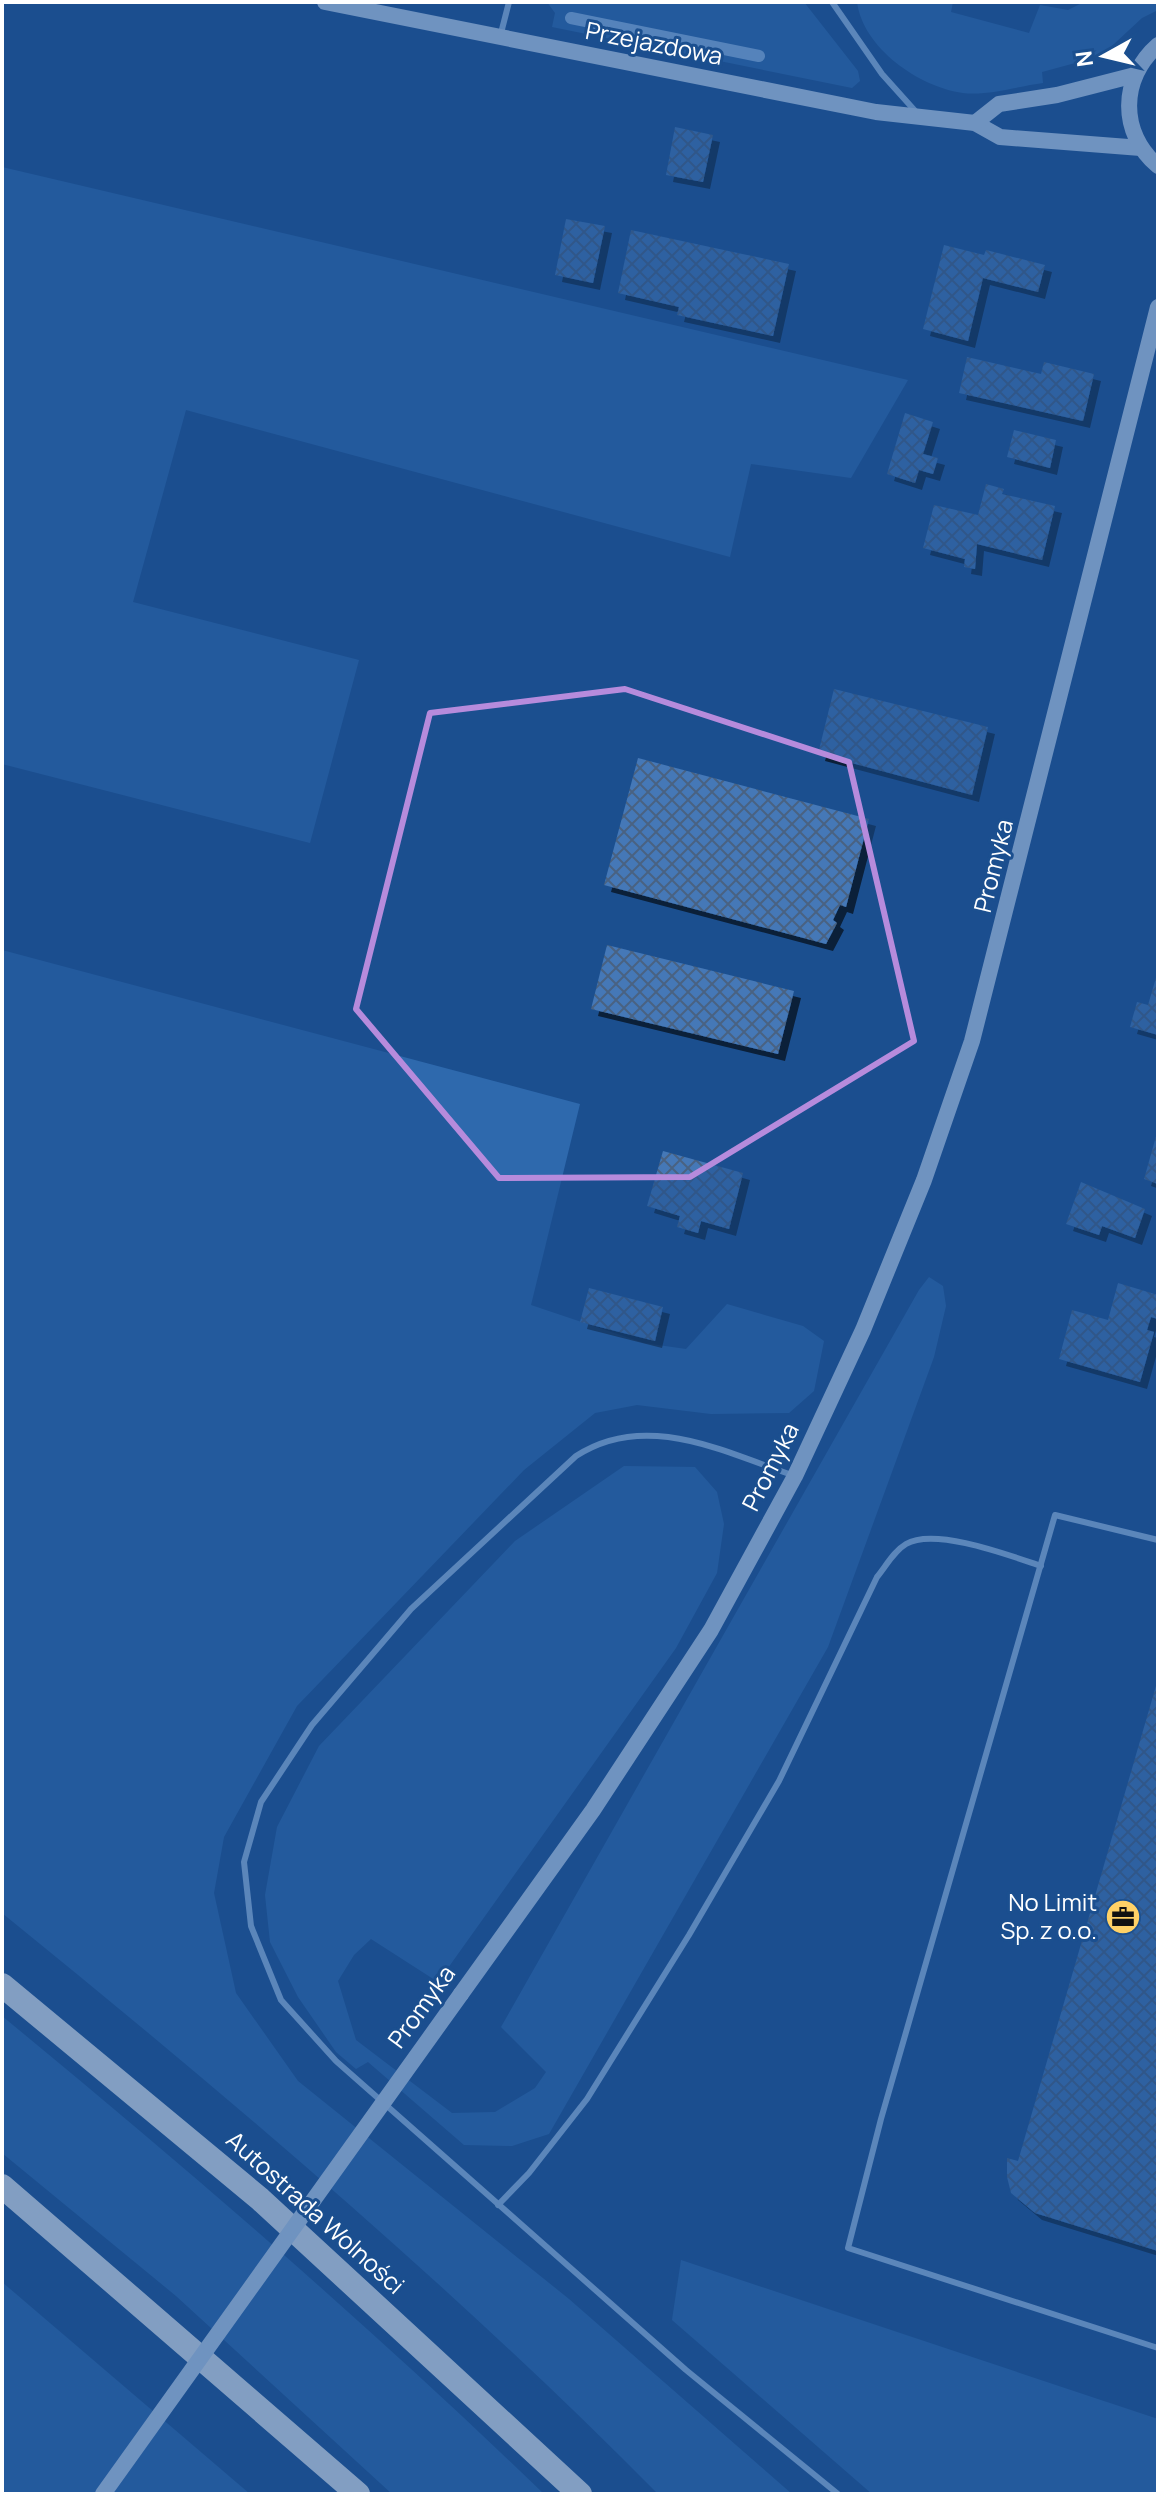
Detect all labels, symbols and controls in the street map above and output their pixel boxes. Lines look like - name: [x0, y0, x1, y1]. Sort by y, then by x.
- street label: Przejazdowa: [583, 13, 726, 72]
- north arrow: [1064, 16, 1144, 96]
- text: N: [1068, 49, 1100, 69]
- street label: Promyka: [965, 816, 1020, 916]
- street label: Promyka: [733, 1417, 806, 1516]
- place label: No Limit Sp. z o.o.: [1000, 1885, 1097, 1946]
- office icon: No Limit Sp. z o.o.: [1104, 1898, 1142, 1936]
- street label: Promyka: [380, 1958, 462, 2054]
- street label: Autostrada Wolności: [220, 2123, 412, 2301]

